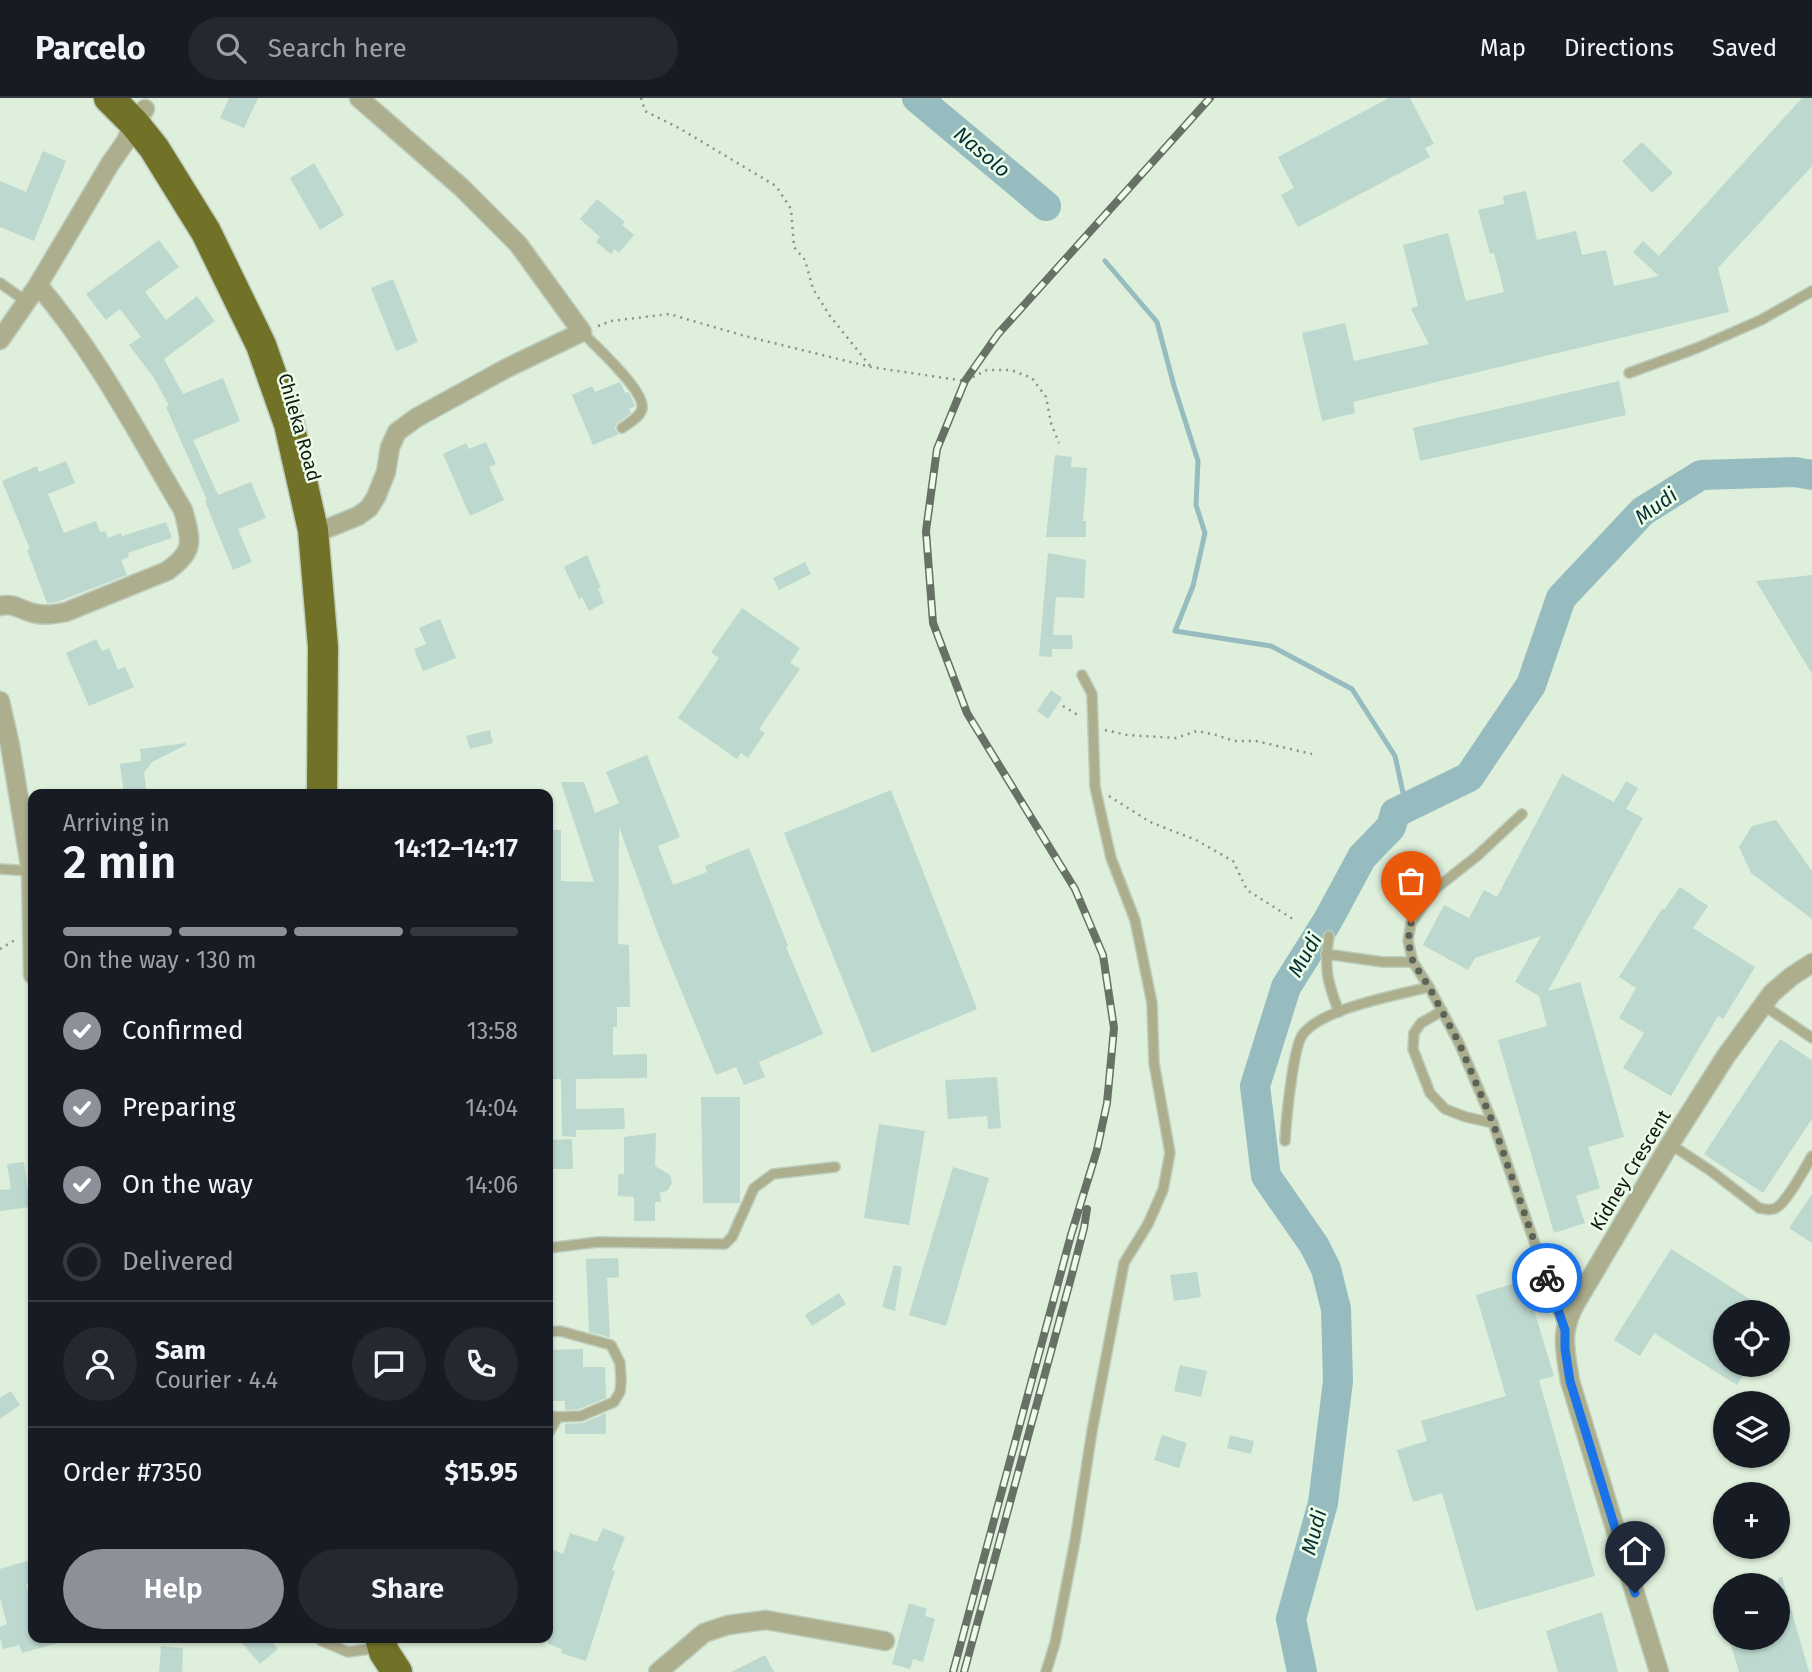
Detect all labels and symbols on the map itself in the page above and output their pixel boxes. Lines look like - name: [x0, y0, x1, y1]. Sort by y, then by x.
- water label: Nasolo: [948, 121, 1016, 183]
- street label: Chileka Road: [273, 370, 326, 484]
- water label: Mudi: [1630, 482, 1683, 530]
- pin: [1381, 851, 1441, 923]
- water label: Mudi: [1282, 928, 1328, 982]
- street label: Kidney Crescent: [1585, 1105, 1676, 1235]
- courier: [1512, 1243, 1582, 1313]
- water label: Mudi: [1295, 1506, 1333, 1558]
- pin: [1605, 1521, 1665, 1593]

